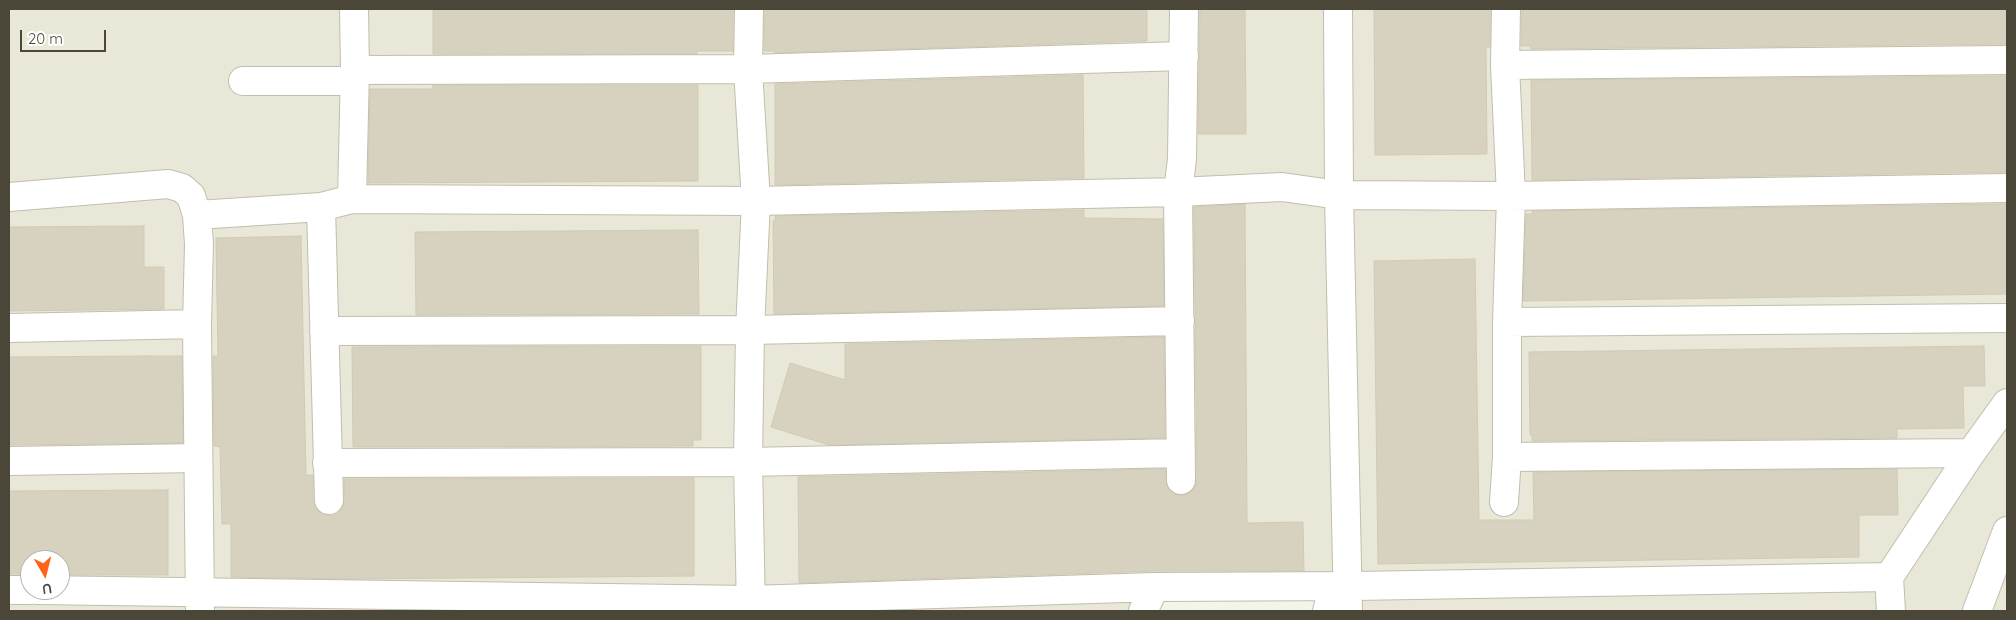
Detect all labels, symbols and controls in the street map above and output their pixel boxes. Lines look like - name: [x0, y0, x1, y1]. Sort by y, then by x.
- scale bar: [22, 20, 109, 52]
- text: 20 m: [28, 29, 63, 48]
- north arrow: [20, 550, 70, 600]
- text: U: [41, 579, 53, 598]

